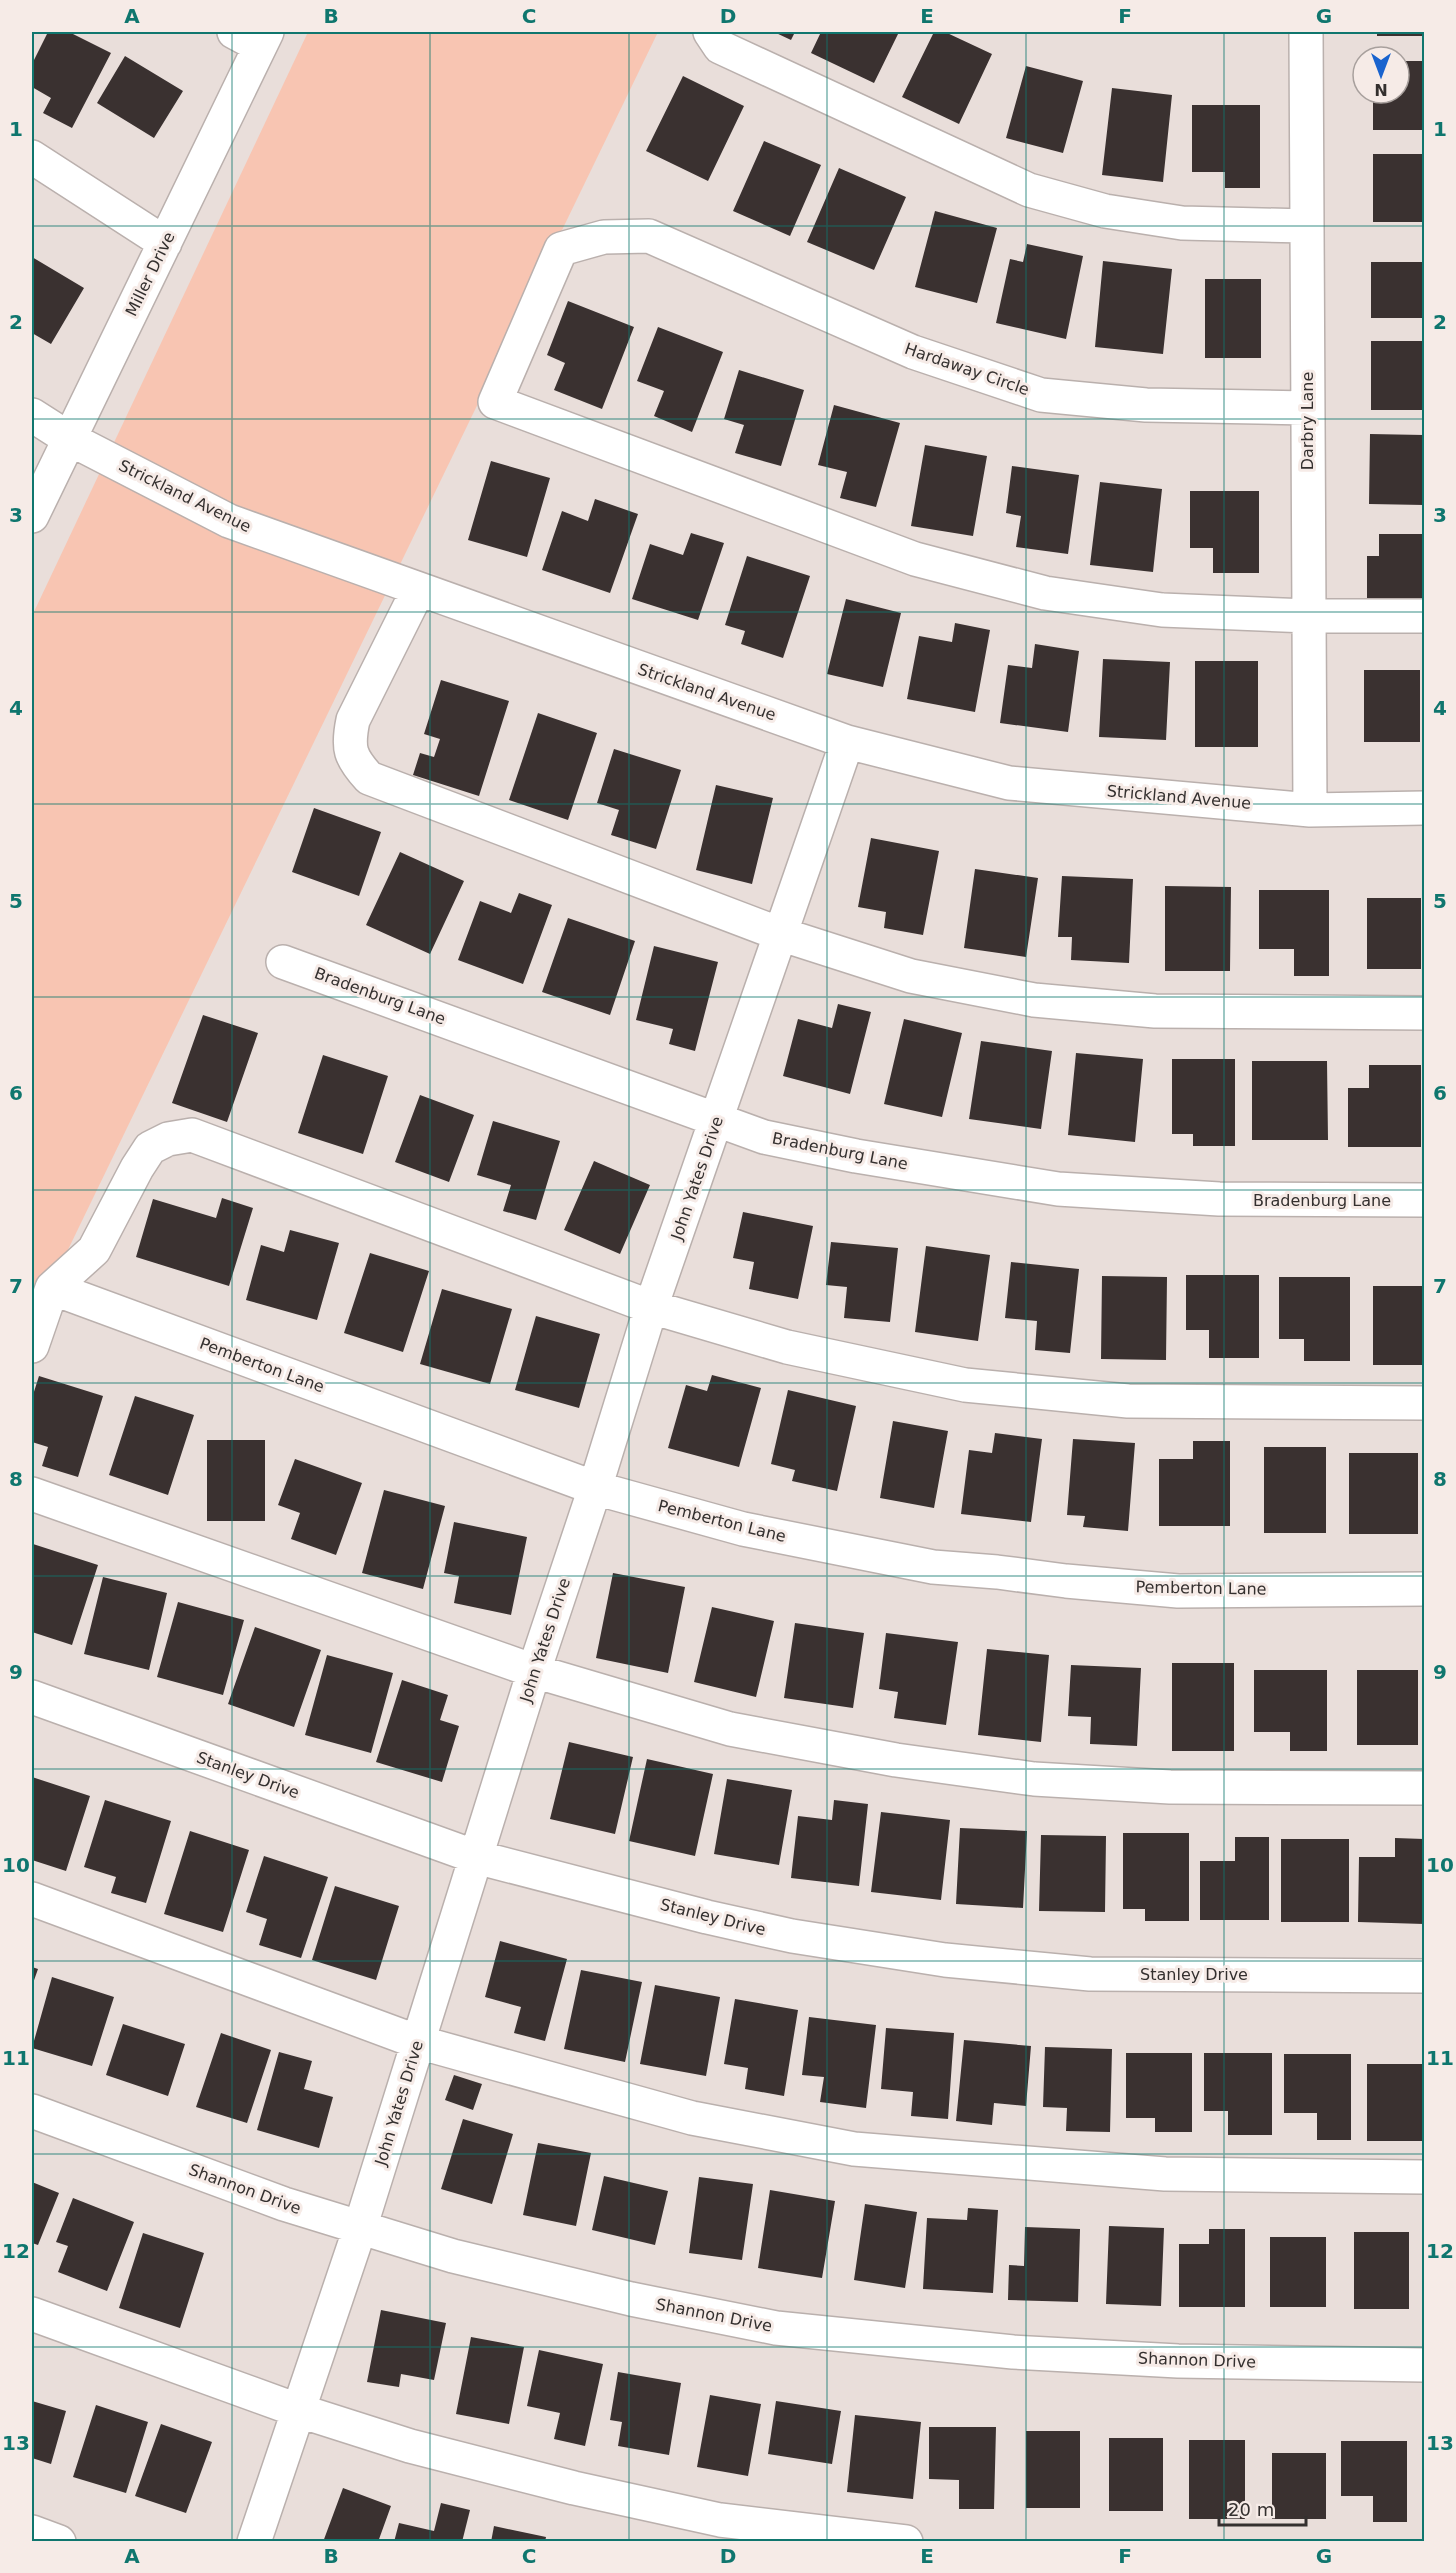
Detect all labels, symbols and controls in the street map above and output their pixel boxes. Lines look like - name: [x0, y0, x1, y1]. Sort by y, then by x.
- text: A: [124, 4, 140, 28]
- text: B: [323, 4, 339, 28]
- text: C: [522, 4, 536, 28]
- text: D: [720, 4, 736, 28]
- text: E: [920, 4, 934, 28]
- text: F: [1118, 4, 1132, 28]
- text: G: [1316, 4, 1332, 28]
- north arrow: [1351, 45, 1411, 105]
- text: N: [1374, 80, 1388, 99]
- text: 1: [9, 117, 23, 141]
- text: 1: [1433, 117, 1447, 141]
- street label: Miller Drive: [121, 229, 179, 319]
- text: 2: [9, 310, 23, 334]
- text: 2: [1433, 310, 1447, 334]
- street label: Hardaway Circle: [902, 339, 1032, 399]
- street label: Darbry Lane: [1298, 372, 1317, 470]
- street label: Strickland Avenue: [116, 456, 254, 536]
- text: 3: [9, 503, 23, 527]
- text: 3: [1433, 503, 1447, 527]
- street label: Strickland Avenue: [636, 659, 778, 725]
- text: 4: [9, 696, 23, 720]
- text: 4: [1433, 696, 1447, 720]
- street label: Strickland Avenue: [1106, 781, 1252, 813]
- text: 5: [9, 889, 23, 913]
- text: 5: [1433, 889, 1447, 913]
- street label: Bradenburg Lane: [312, 963, 448, 1029]
- text: 6: [9, 1081, 23, 1105]
- text: 6: [1433, 1081, 1447, 1105]
- street label: John Yates Drive: [667, 1114, 727, 1243]
- street label: Bradenburg Lane: [770, 1129, 910, 1173]
- street label: Bradenburg Lane: [1253, 1191, 1391, 1210]
- text: 7: [9, 1274, 23, 1298]
- text: 7: [1433, 1274, 1447, 1298]
- street label: Pemberton Lane: [197, 1334, 327, 1396]
- text: 8: [9, 1467, 23, 1491]
- text: 8: [1433, 1467, 1447, 1491]
- street label: Pemberton Lane: [656, 1496, 788, 1546]
- street label: John Yates Drive: [516, 1576, 574, 1705]
- street label: Pemberton Lane: [1135, 1577, 1267, 1599]
- text: 9: [9, 1660, 23, 1684]
- text: 9: [1433, 1660, 1447, 1684]
- street label: Stanley Drive: [194, 1748, 302, 1802]
- text: 10: [2, 1853, 30, 1877]
- text: 10: [1426, 1853, 1454, 1877]
- street label: Stanley Drive: [658, 1895, 768, 1939]
- street label: Stanley Drive: [1140, 1965, 1248, 1984]
- street label: John Yates Drive: [371, 2038, 427, 2169]
- text: 11: [2, 2046, 30, 2070]
- text: 11: [1426, 2046, 1454, 2070]
- street label: Shannon Drive: [186, 2160, 304, 2218]
- text: 12: [2, 2239, 30, 2263]
- text: 12: [1426, 2239, 1454, 2263]
- street label: Shannon Drive: [654, 2294, 774, 2336]
- street label: Shannon Drive: [1138, 2348, 1256, 2372]
- text: 13: [2, 2431, 30, 2455]
- text: 13: [1426, 2431, 1454, 2455]
- scale bar: [1219, 2489, 1306, 2527]
- text: 20 m: [1228, 2499, 1274, 2520]
- text: A: [124, 2544, 140, 2568]
- text: B: [323, 2544, 339, 2568]
- text: C: [522, 2544, 536, 2568]
- text: D: [720, 2544, 736, 2568]
- text: E: [920, 2544, 934, 2568]
- text: F: [1118, 2544, 1132, 2568]
- text: G: [1316, 2544, 1332, 2568]

